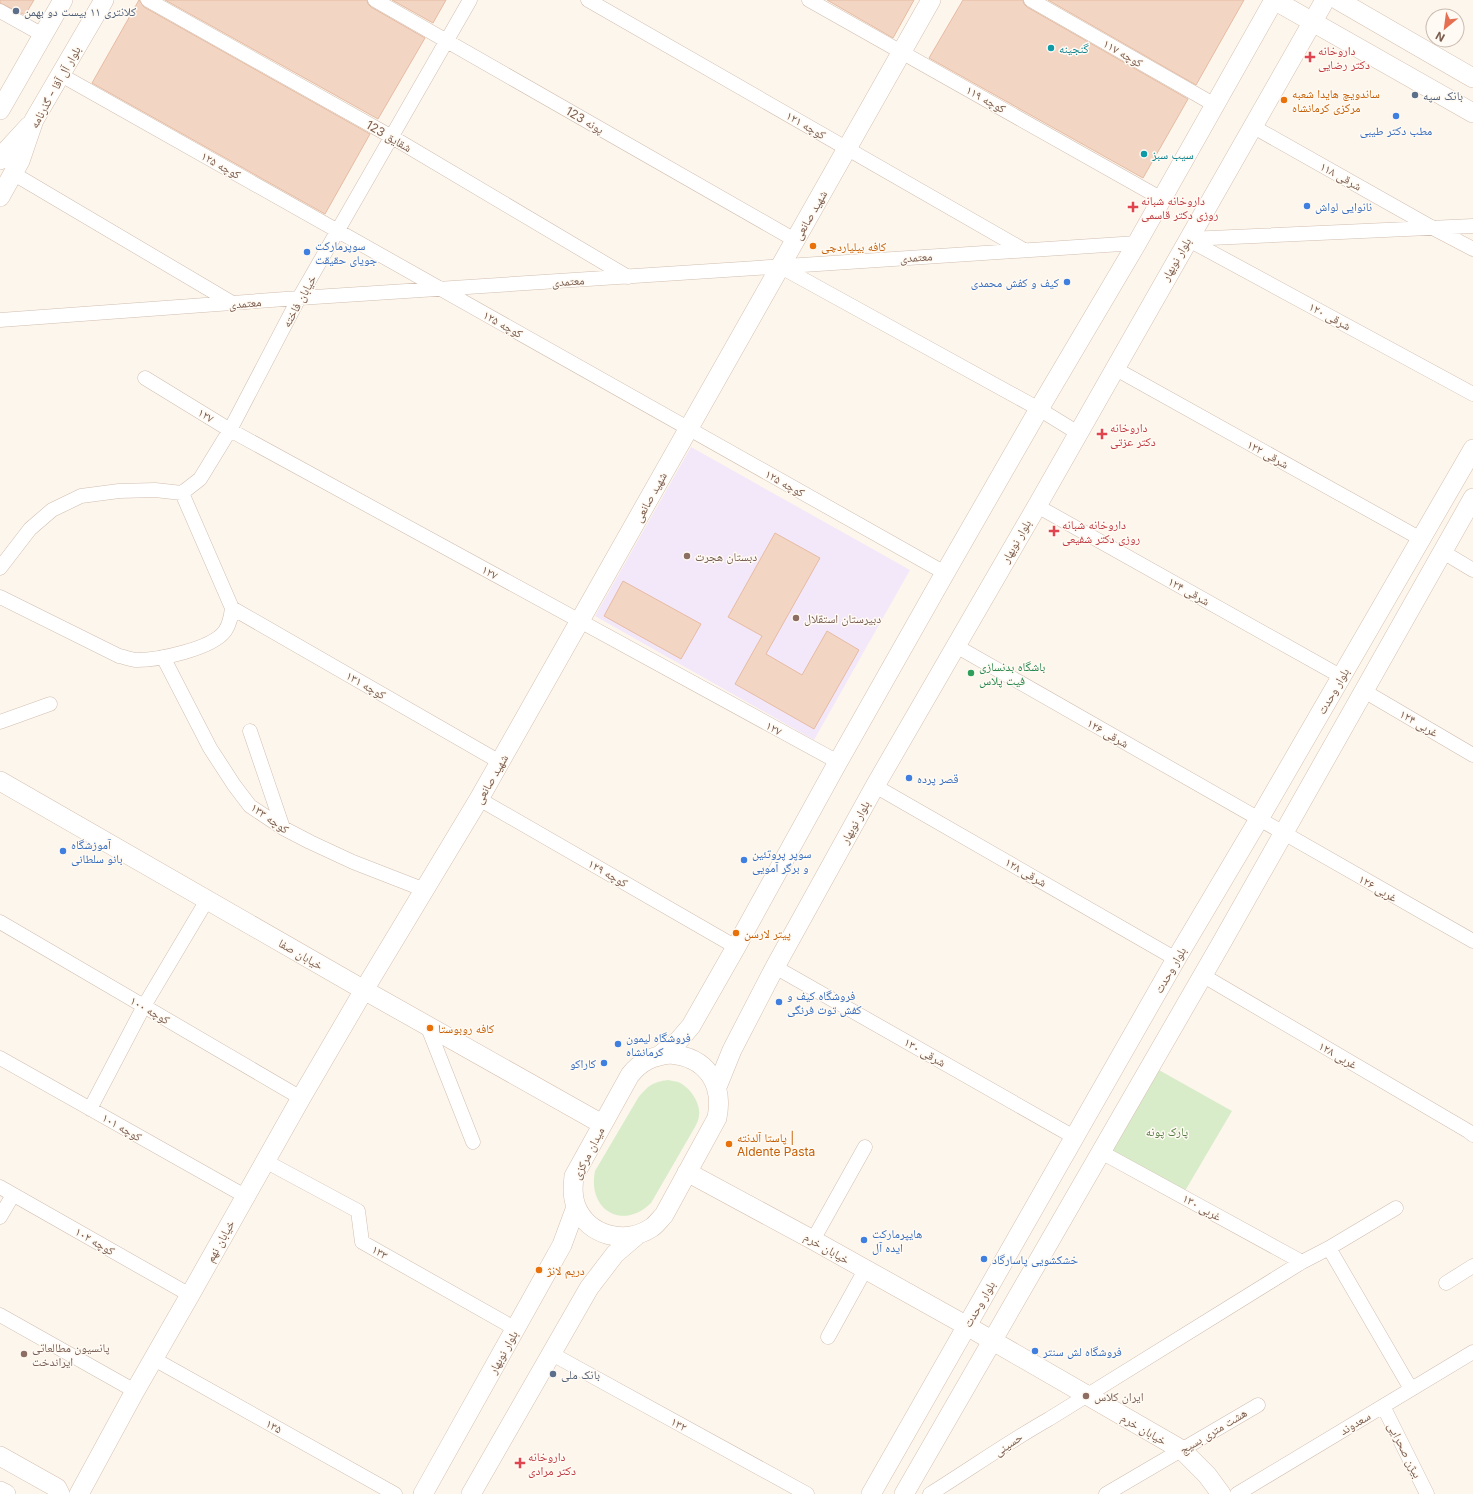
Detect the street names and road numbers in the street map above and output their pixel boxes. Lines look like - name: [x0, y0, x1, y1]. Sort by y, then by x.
- street label: کوچه ۱۱۷: [1101, 36, 1145, 70]
- street label: بلوار آل آقا - گذرنامه: [26, 43, 84, 131]
- street label: کوچه ۱۱۹: [963, 82, 1009, 116]
- street label: 123 پونه: [563, 103, 607, 137]
- street label: کوچه ۱۲۱: [784, 108, 828, 142]
- street label: 123 شقایق: [363, 117, 415, 155]
- street label: کوچه ۱۲۵: [198, 148, 244, 182]
- street label: ۱۱۸ شرقی: [1317, 158, 1365, 194]
- street label: شهید صانعی: [790, 187, 830, 243]
- street label: بلوار نوبهار: [1157, 235, 1195, 284]
- street label: معتمدی: [899, 248, 933, 266]
- street label: خیابان فاخته: [279, 272, 320, 330]
- street label: معتمدی: [551, 272, 585, 290]
- street label: معتمدی: [228, 294, 262, 312]
- street label: ۱۲۰ شرقی: [1306, 299, 1354, 333]
- street label: کوچه ۱۲۵: [480, 307, 526, 341]
- street label: ۱۲۷: [195, 404, 217, 426]
- street label: ۱۲۲ شرقی: [1244, 436, 1292, 472]
- street label: کوچه ۱۲۵: [762, 466, 808, 500]
- street label: شهید صانعی: [630, 469, 670, 525]
- street label: بلوار نوبهار: [997, 517, 1035, 566]
- street label: ۱۲۷: [479, 562, 501, 583]
- street label: ۱۲۴ شرقی: [1165, 573, 1213, 609]
- street label: بلوار وحدت: [1314, 665, 1353, 717]
- street label: کوچه ۱۳۱: [344, 668, 388, 702]
- street label: ۱۲۴ غربی: [1397, 706, 1441, 740]
- street label: ۱۲۶ شرقی: [1085, 715, 1132, 751]
- street label: ۱۲۷: [763, 718, 785, 739]
- street label: شهید صانعی: [471, 751, 511, 807]
- street label: بلوار نوبهار: [837, 798, 873, 847]
- street label: کوچه ۱۳۳: [248, 799, 292, 837]
- street label: ۱۲۸ شرقی: [1003, 854, 1050, 890]
- street label: کوچه ۱۲۹: [586, 856, 630, 890]
- street label: ۱۲۶ غربی: [1356, 871, 1400, 905]
- street label: خیابان صفا: [276, 935, 326, 973]
- street label: بلوار وحدت: [1151, 944, 1190, 996]
- street label: کوچه ۱۰۰: [128, 993, 172, 1027]
- street label: ۱۳۰ شرقی: [902, 1034, 949, 1070]
- street label: ۱۲۸ غربی: [1316, 1038, 1360, 1072]
- street label: کوچه ۱۰۱: [100, 1110, 144, 1144]
- street label: میدان مرکزی: [569, 1125, 608, 1182]
- street label: ۱۳۰ غربی: [1180, 1190, 1224, 1224]
- street label: خیابان نهم: [202, 1217, 239, 1265]
- street label: کوچه ۱۰۲: [73, 1224, 117, 1258]
- street label: خیابان خرم: [801, 1229, 853, 1268]
- street label: ۱۳۳: [369, 1241, 391, 1263]
- street label: بلوار وحدت: [960, 1278, 999, 1330]
- street label: بلوار نوبهار: [485, 1328, 521, 1377]
- street label: هشت متری بسیج: [1176, 1405, 1250, 1457]
- street label: سعدوند: [1337, 1408, 1373, 1438]
- street label: خیابان خرم: [1118, 1410, 1170, 1449]
- street label: ۱۳۲: [668, 1414, 690, 1434]
- street label: ۱۳۵: [263, 1416, 285, 1436]
- street label: بیژن صحرایی: [1384, 1420, 1425, 1480]
- street label: حسینی: [991, 1429, 1026, 1459]

